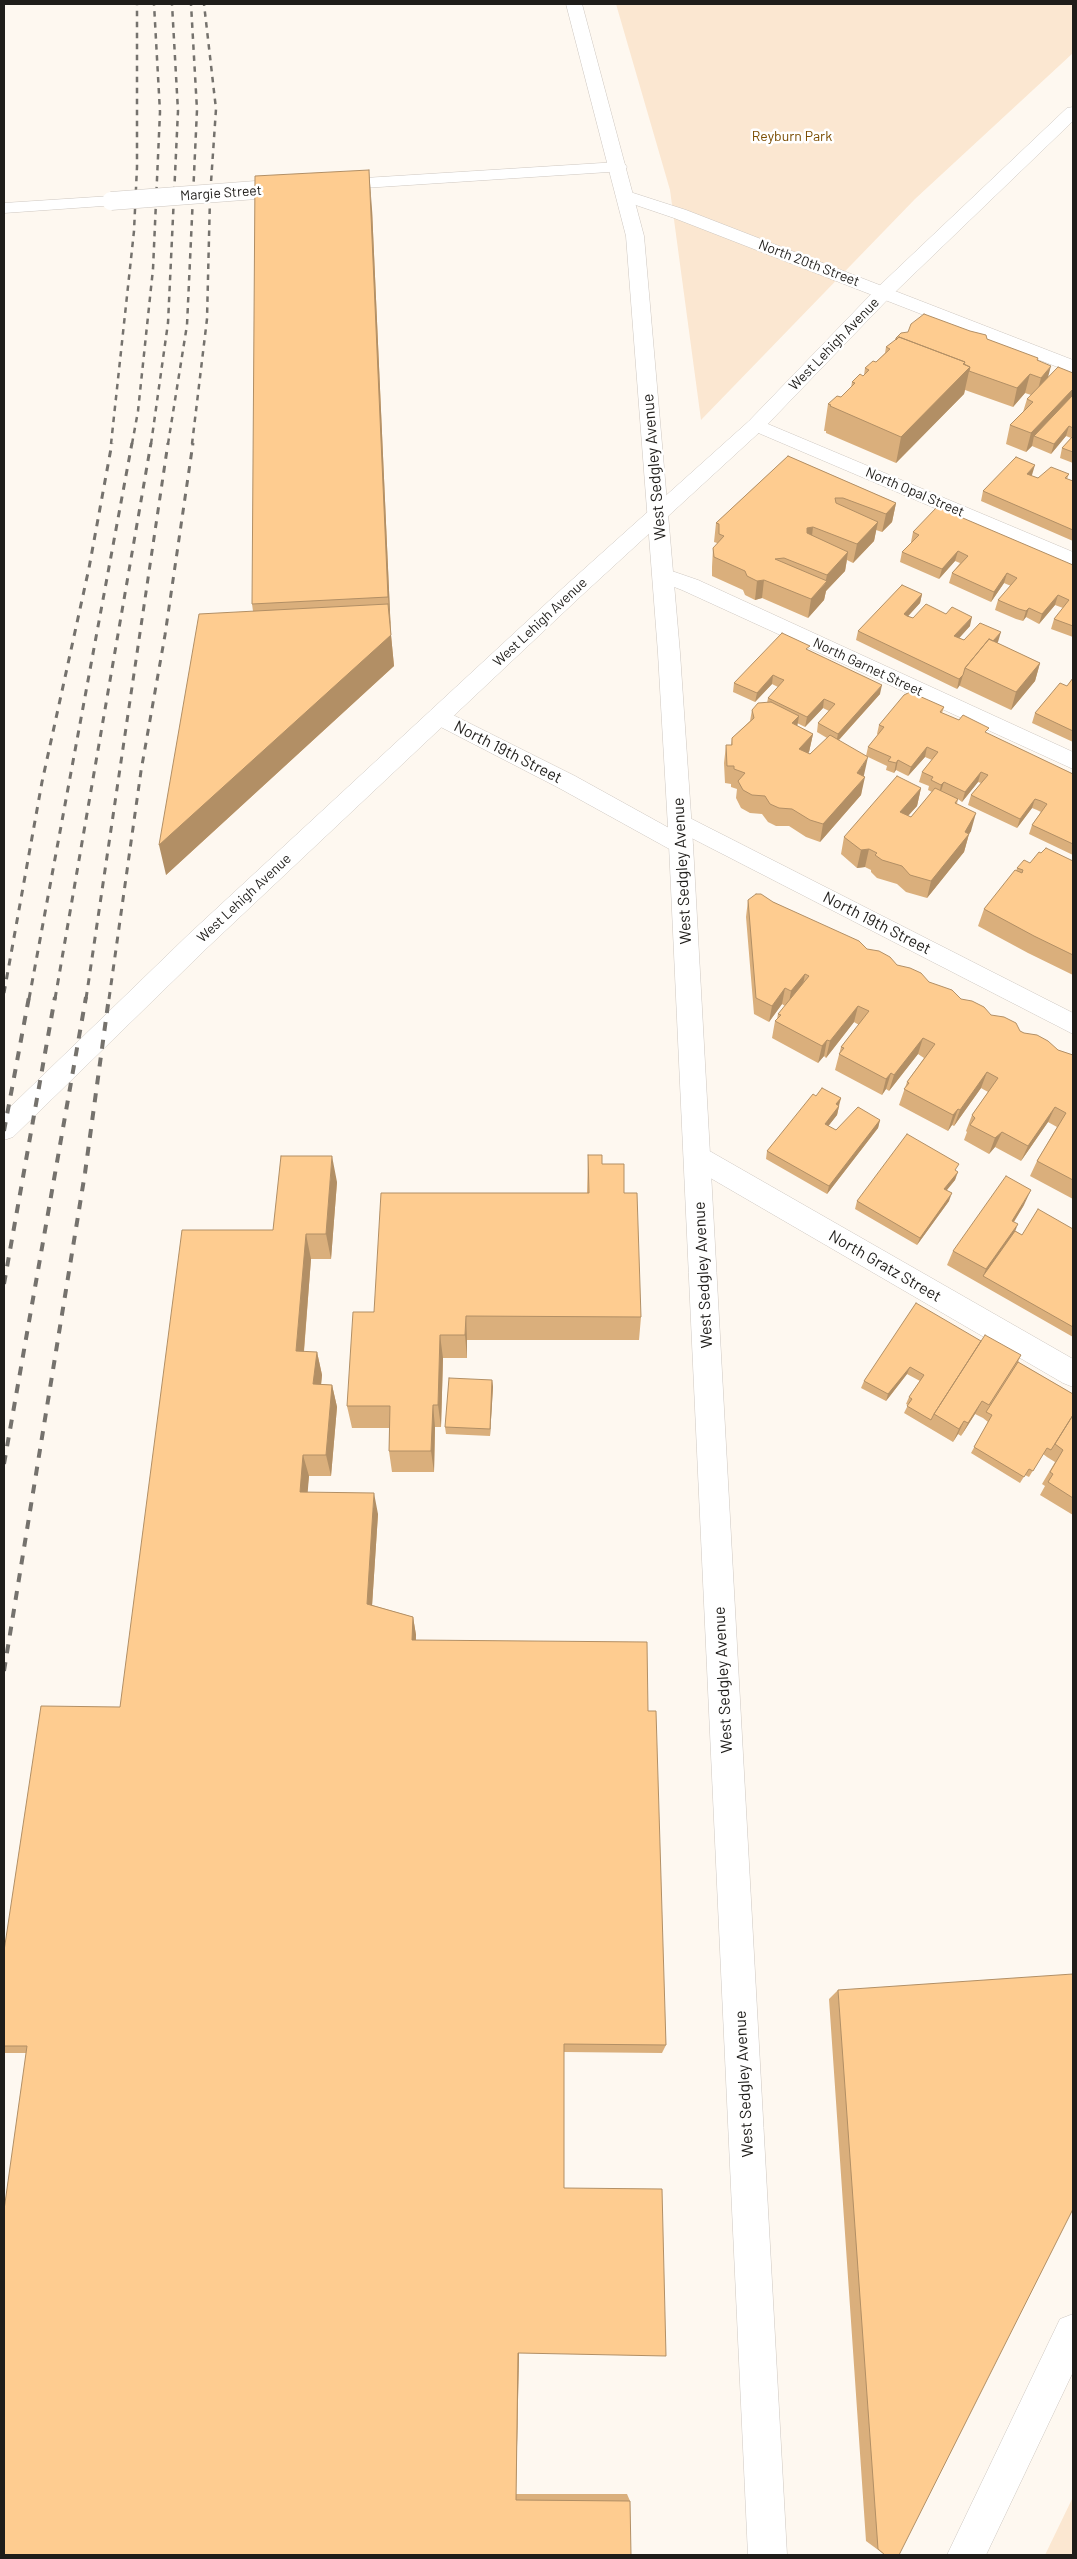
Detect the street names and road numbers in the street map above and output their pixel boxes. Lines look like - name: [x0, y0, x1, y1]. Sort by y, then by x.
- street label: Margie Street: [180, 182, 262, 204]
- street label: North 20th Street: [756, 236, 862, 290]
- street label: West Lehigh Avenue: [785, 294, 883, 394]
- street label: West Sedgley Avenue: [638, 393, 670, 541]
- street label: North Opal Street: [863, 464, 967, 520]
- street label: West Lehigh Avenue: [490, 574, 590, 670]
- street label: North Garnet Street: [810, 634, 926, 700]
- street label: North 19th Street: [451, 717, 565, 787]
- street label: West Sedgley Avenue: [669, 797, 695, 945]
- street label: West Lehigh Avenue: [194, 850, 294, 946]
- street label: North 19th Street: [820, 888, 934, 958]
- street label: West Sedgley Avenue: [690, 1201, 716, 1349]
- street label: North Gratz Street: [825, 1226, 945, 1306]
- street label: West Sedgley Avenue: [710, 1606, 736, 1754]
- street label: West Sedgley Avenue: [731, 2010, 757, 2158]

